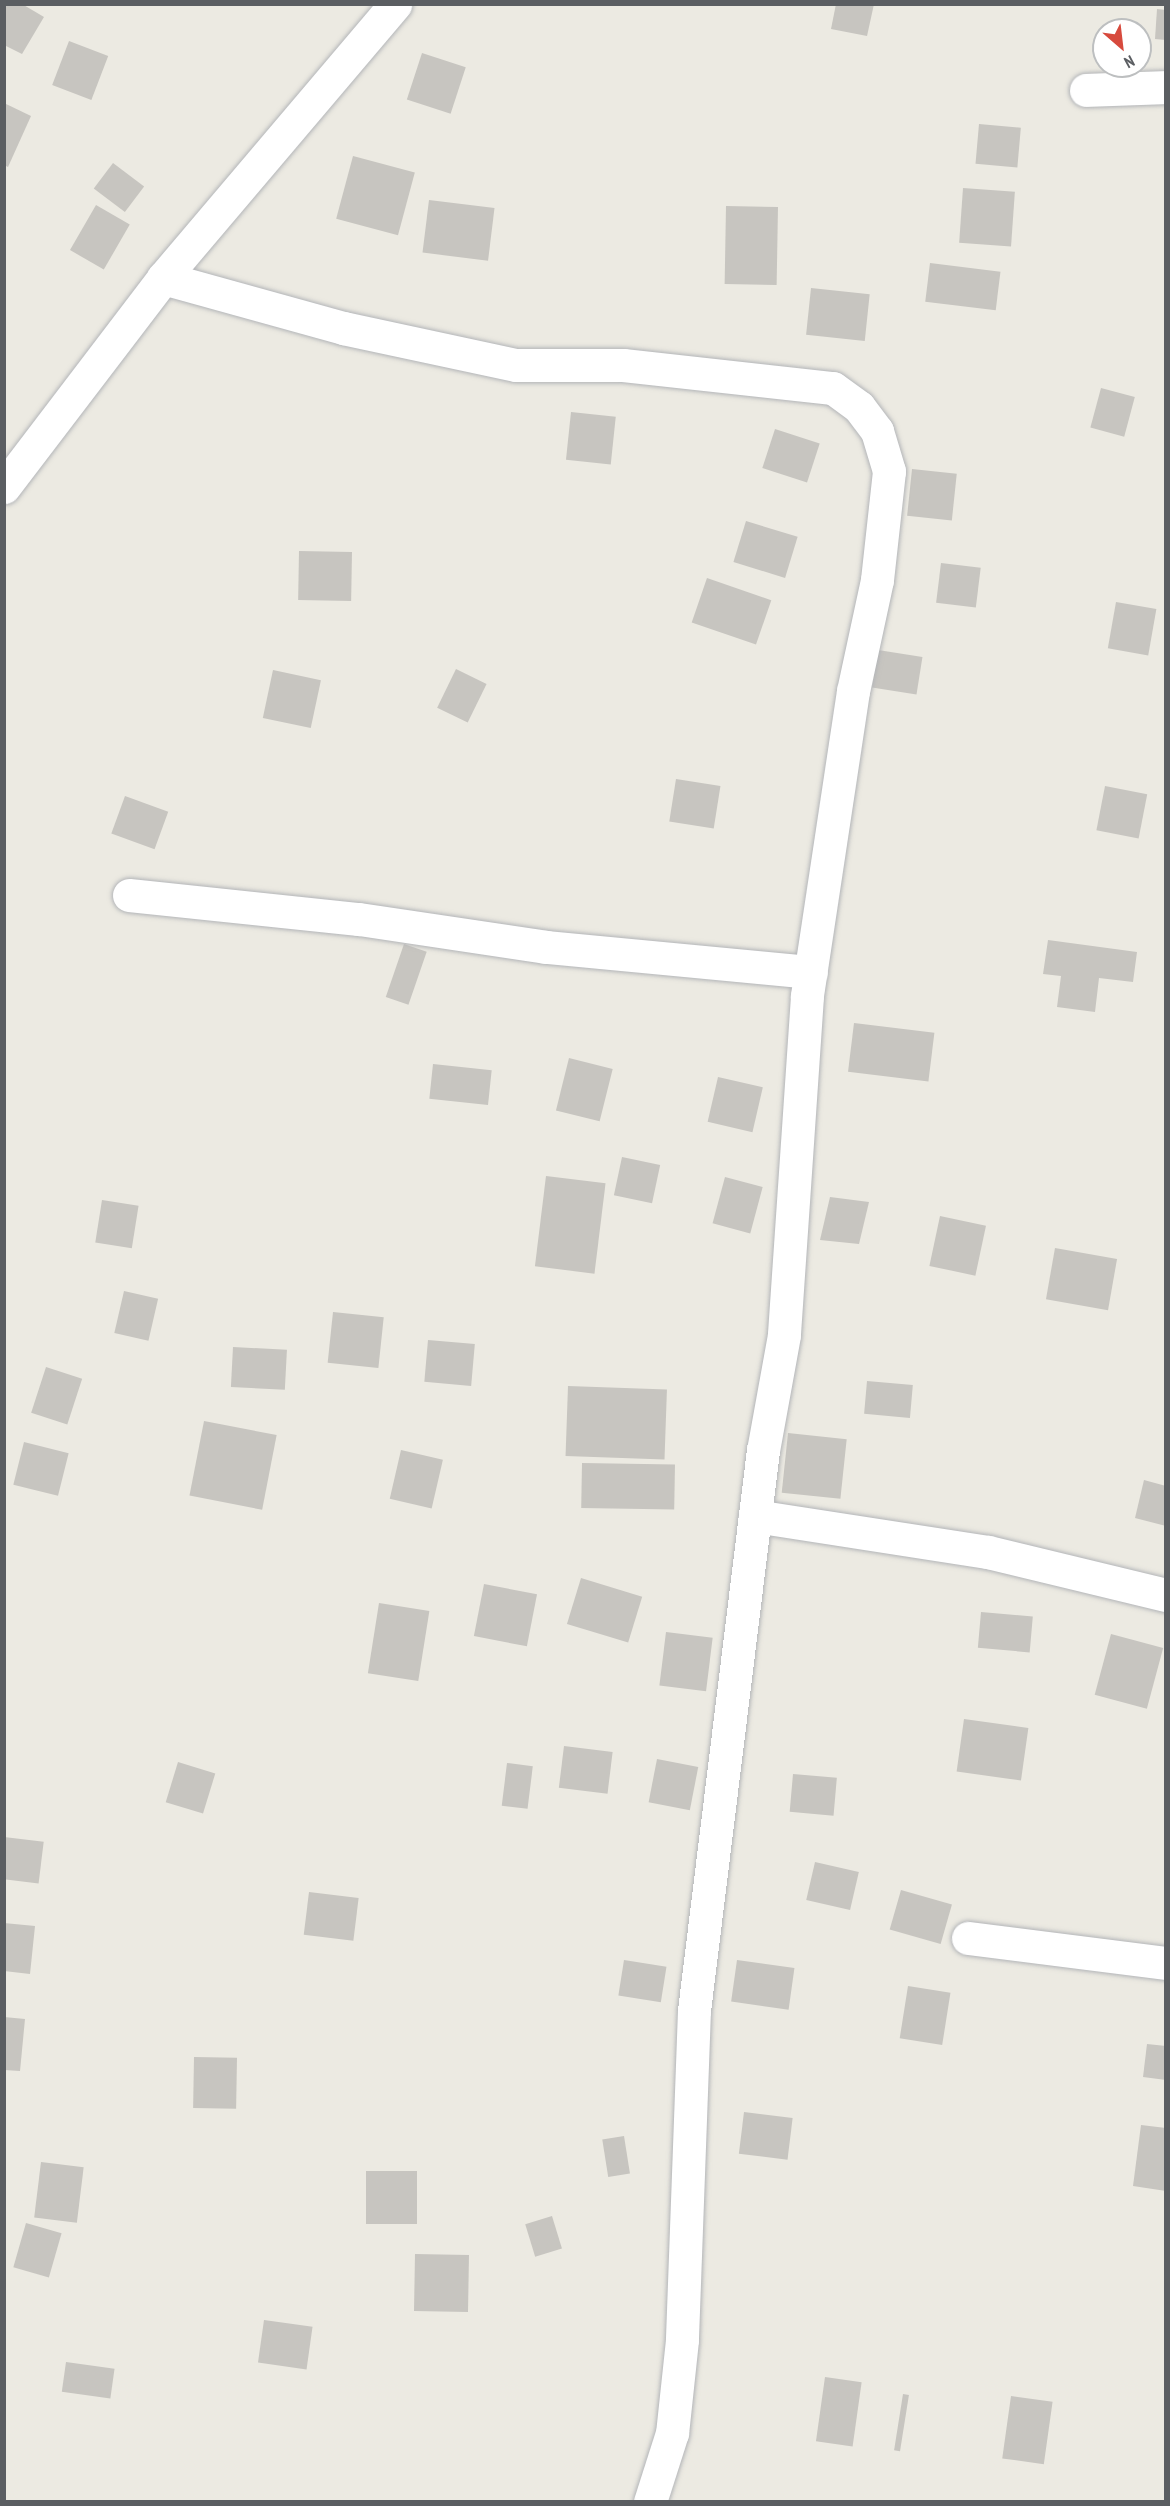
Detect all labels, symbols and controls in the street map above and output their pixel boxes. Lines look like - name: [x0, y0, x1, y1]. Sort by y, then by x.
- north arrow: [1092, 18, 1152, 78]
- text: N: [1121, 51, 1138, 73]

